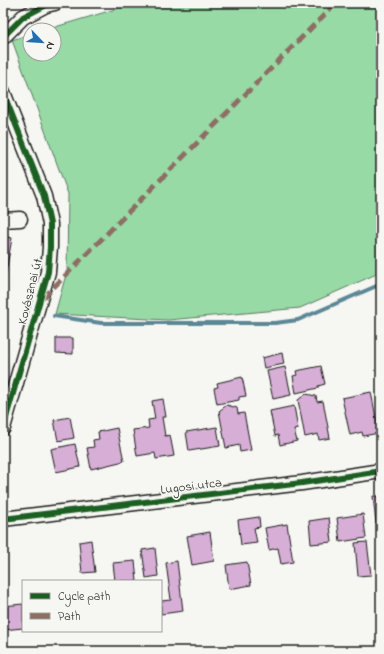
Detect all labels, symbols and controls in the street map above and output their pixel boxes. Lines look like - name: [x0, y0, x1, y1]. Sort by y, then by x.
- north arrow: [22, 22, 62, 62]
- text: N: [41, 39, 59, 53]
- street label: Kovásznai út: [13, 256, 48, 326]
- street label: Lugosi utca: [159, 473, 223, 501]
- legend: [22, 580, 162, 632]
- text: Cycle path: [58, 588, 110, 607]
- text: Path: [58, 608, 81, 626]

